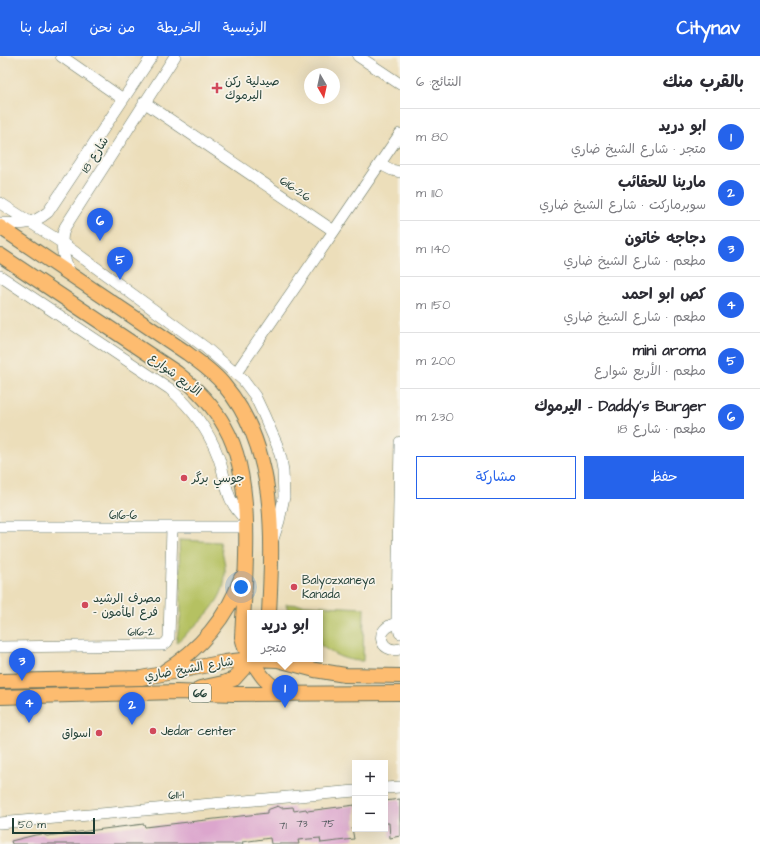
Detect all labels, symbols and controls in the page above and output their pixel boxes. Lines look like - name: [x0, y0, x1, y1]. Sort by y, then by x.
- text: Citynav: [677, 15, 740, 42]
- text: اتصل بنا: [20, 18, 67, 38]
- text: من نحن: [89, 18, 135, 38]
- text: الخريطة: [157, 18, 201, 38]
- text: الرئيسية: [223, 18, 267, 38]
- north arrow: [304, 68, 340, 104]
- text: بالقرب منك: [663, 70, 744, 94]
- place label: صيدلية ركن اليرموك: [225, 73, 280, 104]
- text: النتائج: 6: [416, 73, 462, 91]
- marker: صيدلية ركن اليرموك: [212, 83, 222, 93]
- text: ابو دريد: [659, 116, 706, 137]
- text: 80 m: [416, 128, 448, 146]
- text: 1: [730, 128, 732, 146]
- street label: شارع 18: [77, 133, 113, 177]
- text: متجر · شارع الشيخ ضاري: [571, 140, 706, 158]
- street label: 616-26: [276, 172, 315, 206]
- text: مارينا للحقائب: [618, 172, 706, 193]
- text: 110 m: [416, 184, 443, 202]
- text: 2: [727, 184, 735, 202]
- text: سوبرماركت · شارع الشيخ ضاري: [539, 196, 706, 214]
- pin: 6: [87, 208, 113, 241]
- text: دجاجه خاتون: [625, 228, 706, 249]
- text: 140 m: [416, 240, 450, 258]
- text: 3: [728, 240, 734, 258]
- pin: 5: [107, 247, 133, 280]
- text: مطعم · شارع الشيخ ضاري: [563, 252, 706, 270]
- text: كص ابو احمد: [622, 284, 706, 305]
- text: 150 m: [416, 296, 450, 314]
- text: 4: [727, 296, 735, 314]
- text: مطعم · شارع الشيخ ضاري: [563, 308, 706, 326]
- text: mini aroma: [633, 340, 706, 361]
- street label: الأربع شوارع: [145, 350, 205, 400]
- text: 200 m: [416, 352, 455, 370]
- text: 5: [726, 352, 736, 370]
- text: مطعم · الأربع شوارع: [594, 362, 706, 380]
- text: Daddy's Burger - اليرموك: [535, 396, 706, 417]
- text: 230 m: [416, 408, 454, 426]
- text: 6: [727, 408, 735, 426]
- text: مطعم · شارع 18: [617, 420, 706, 438]
- button: مشاركة: [416, 456, 576, 499]
- button: حفظ: [584, 456, 744, 499]
- place label: جوسي برگر: [191, 470, 245, 489]
- marker: جوسي برگر: [179, 473, 189, 483]
- street label: 616-6: [109, 507, 137, 524]
- place label: Balyozxaneya Kanada: [302, 572, 375, 603]
- your location: [231, 577, 251, 597]
- marker: Balyozxaneya Kanada: [289, 582, 299, 592]
- place label: مصرف الرشيد - فرع المأمون: [93, 590, 161, 621]
- marker: مصرف الرشيد - فرع المأمون: [80, 600, 90, 610]
- popup: [247, 610, 323, 662]
- text: ابو دريد: [261, 615, 309, 636]
- street label: 616-2: [127, 623, 155, 641]
- text: متجر: [261, 639, 287, 657]
- pin: 3: [9, 648, 35, 681]
- street label: شارع الشيخ ضاري: [143, 653, 235, 685]
- pin: 1: [272, 675, 298, 708]
- road number: 66: [189, 684, 211, 702]
- pin: 4: [16, 690, 42, 723]
- pin: 2: [119, 692, 145, 725]
- place label: Jedar center: [161, 723, 236, 740]
- place label: اسواق: [62, 725, 91, 742]
- marker: Jedar center: [148, 726, 158, 736]
- marker: اسواق: [94, 728, 104, 738]
- map controls: [352, 760, 388, 832]
- button: +: [352, 760, 388, 796]
- street label: 611-1: [167, 786, 185, 804]
- button: −: [352, 796, 388, 832]
- scale bar: [12, 816, 95, 835]
- text: 50 m: [18, 817, 46, 832]
- house number: 73: [296, 817, 308, 831]
- house number: 75: [321, 817, 335, 831]
- house number: 71: [279, 819, 287, 833]

